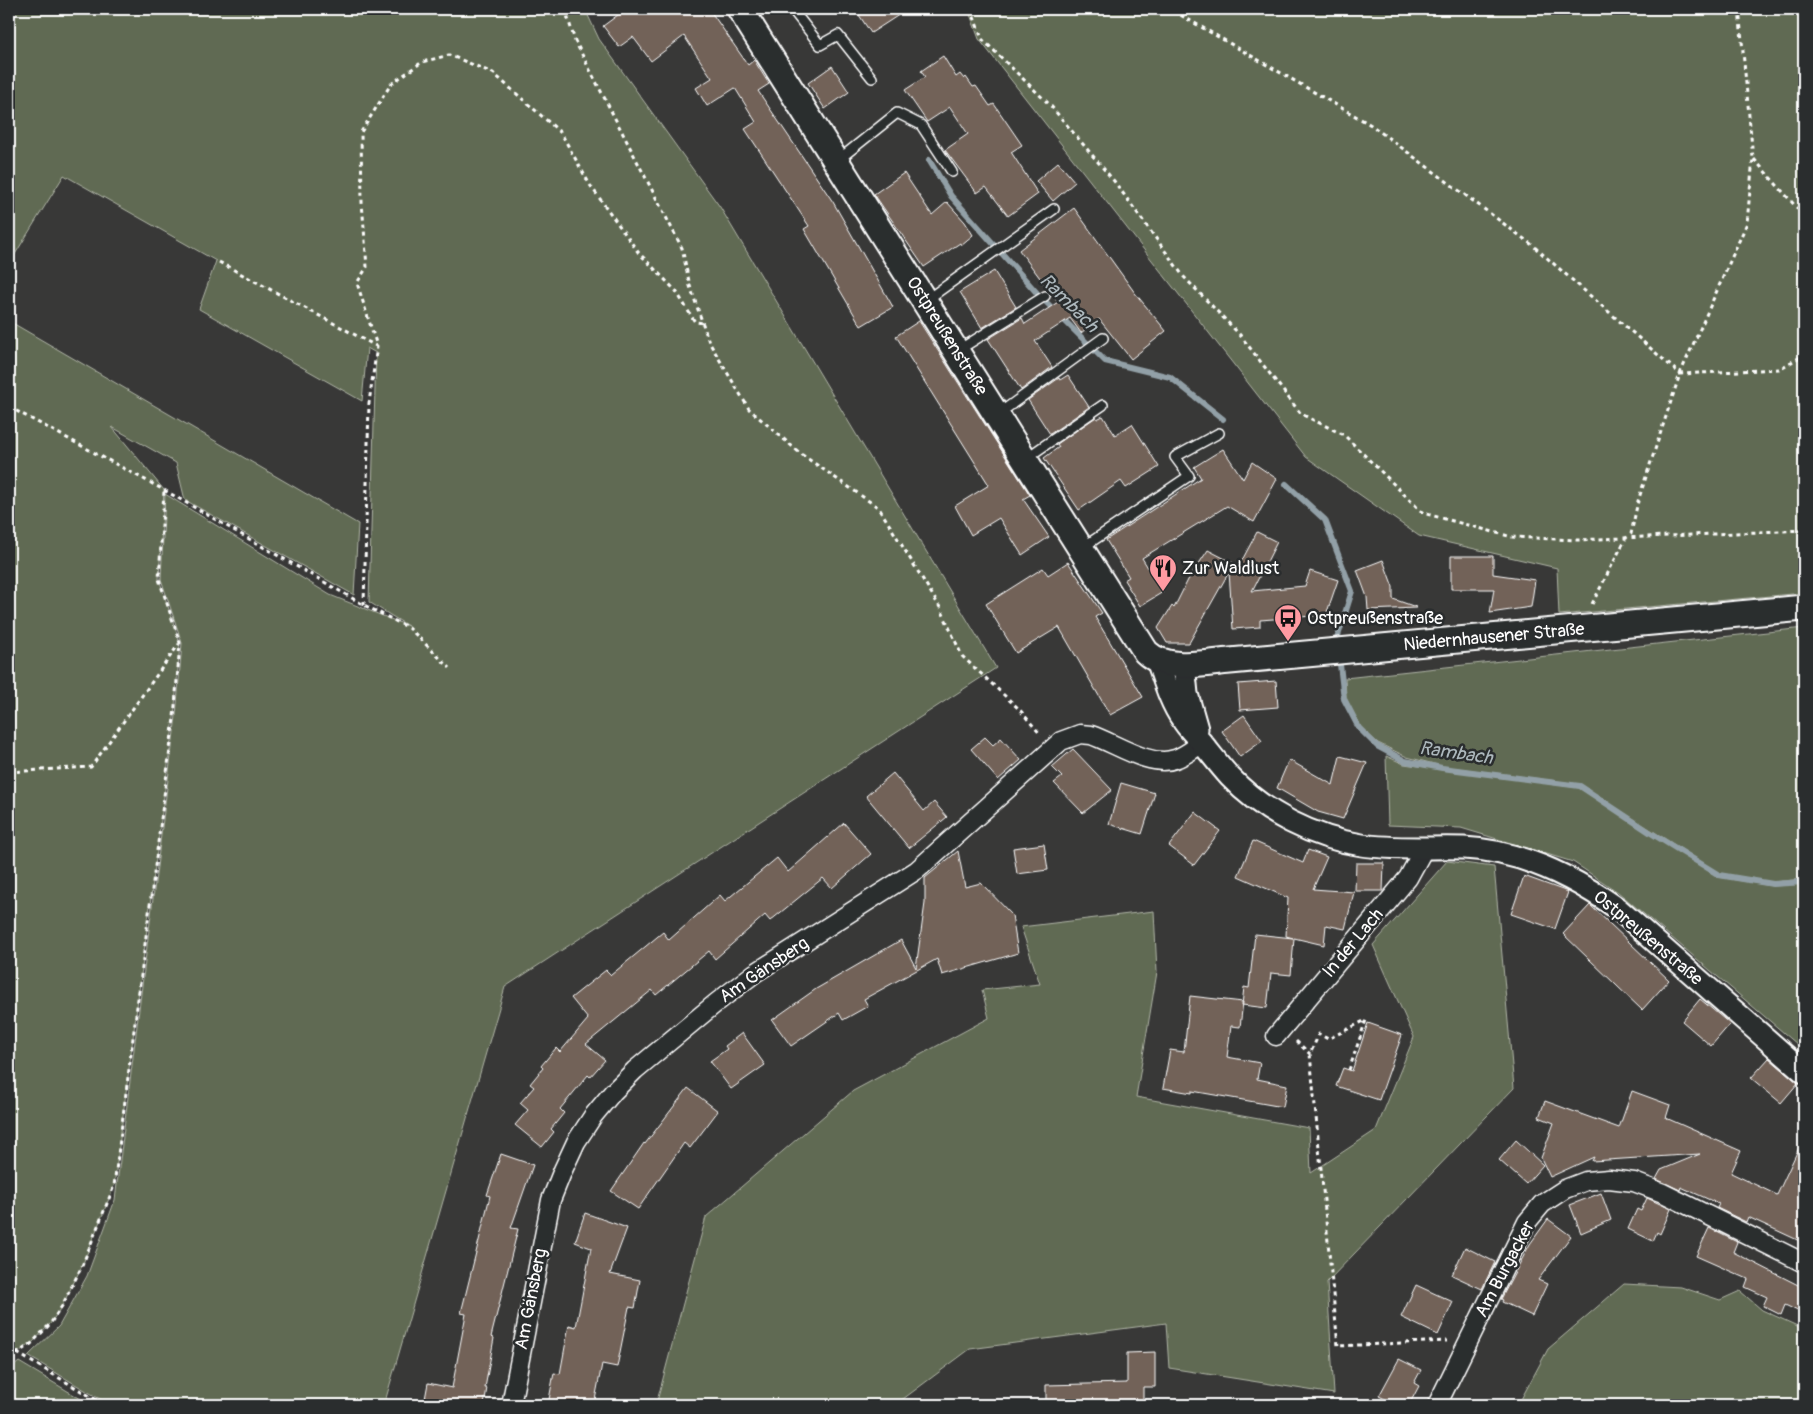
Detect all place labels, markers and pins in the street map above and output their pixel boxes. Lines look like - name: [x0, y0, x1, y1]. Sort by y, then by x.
- restaurant icon: Zur Waldlust: [1148, 553, 1178, 592]
- place label: Zur Waldlust: [1182, 557, 1280, 580]
- bus stop icon: Ostpreußenstraße: [1273, 603, 1303, 642]
- place label: Ostpreußenstraße: [1307, 607, 1443, 630]

